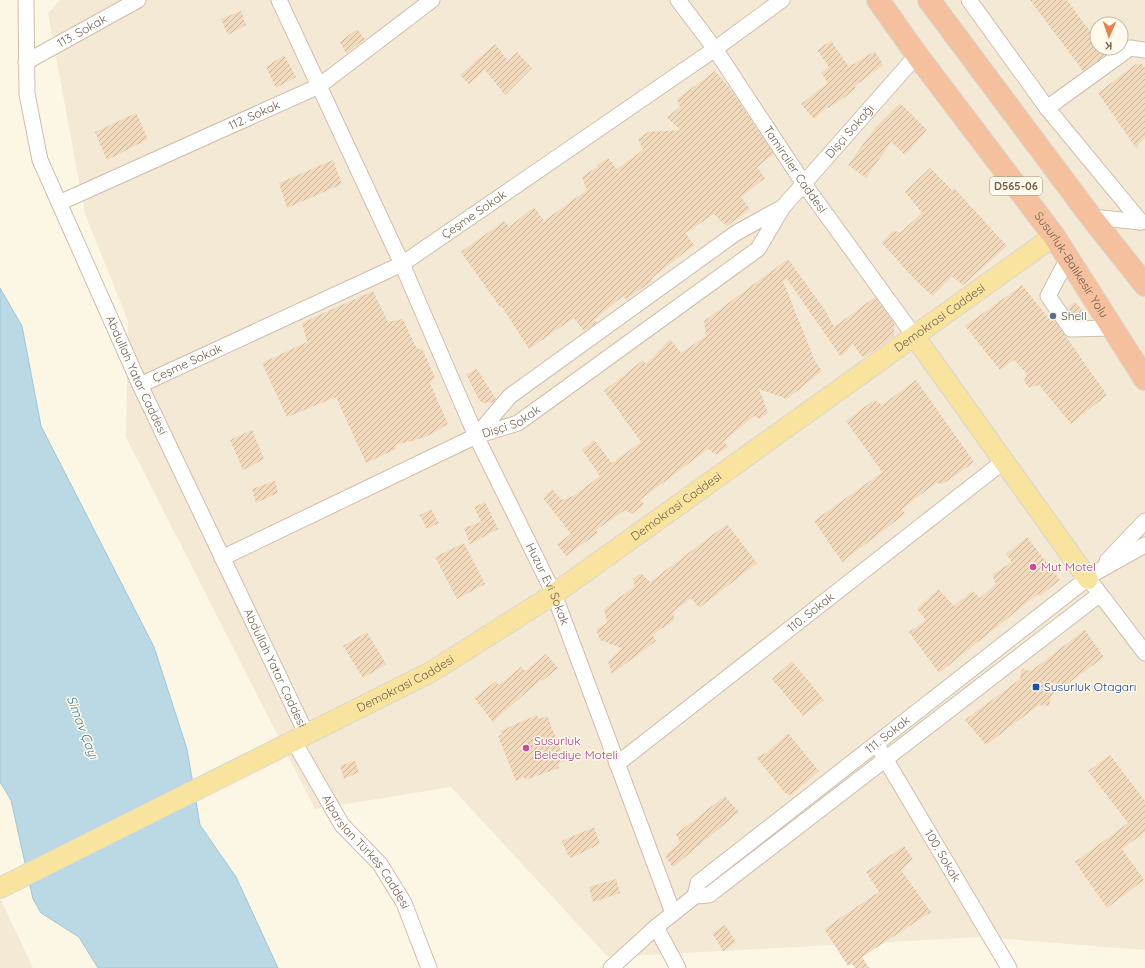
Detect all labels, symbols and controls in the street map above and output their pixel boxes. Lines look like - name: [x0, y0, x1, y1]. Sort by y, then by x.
- street label: 113. Sokak: [54, 11, 109, 50]
- north arrow: [1089, 16, 1129, 56]
- text: K: [1105, 39, 1113, 53]
- street label: 112. Sokak: [226, 97, 282, 133]
- street label: Dişçi Sokağı: [822, 101, 877, 161]
- street label: Tamirciler Caddesi: [761, 123, 830, 216]
- road number: D565-06: [990, 177, 1042, 195]
- street label: Çeşme Sokak: [438, 187, 509, 242]
- street label: Susurluk-Balıkesir Yolu: [1031, 209, 1112, 320]
- street label: Demokrasi Caddesi: [891, 280, 988, 355]
- place label: Shell: [1061, 308, 1087, 323]
- marker: Shell: [1048, 311, 1058, 321]
- street label: Abdullah Yatar Caddesi: [103, 313, 171, 437]
- street label: Çeşme Sokak: [150, 340, 224, 385]
- street label: Dişçi Sokak: [480, 401, 543, 441]
- street label: Demokrasi Caddesi: [628, 469, 724, 544]
- street label: Huzur Evi Sokak: [523, 540, 573, 627]
- place label: Mut Motel: [1041, 559, 1096, 574]
- marker: Mut Motel: [1028, 562, 1038, 572]
- street label: 110. Sokak: [784, 589, 837, 635]
- street label: Abdullah Yatar Caddesi: [241, 606, 310, 730]
- street label: Demokrasi Caddesi: [354, 651, 457, 715]
- place label: Susurluk Otagarı: [1044, 679, 1136, 694]
- marker: Susurluk Otagarı: [1031, 682, 1041, 692]
- water label: Simav Çayı: [64, 693, 103, 762]
- street label: 111. Sokak: [862, 712, 913, 757]
- place label: Susurluk Belediye Moteli: [534, 733, 618, 762]
- marker: Susurluk Belediye Moteli: [521, 743, 531, 753]
- street label: Alparslan Türkeş Caddesi: [319, 792, 413, 911]
- street label: 100. Sokak: [922, 827, 964, 884]

